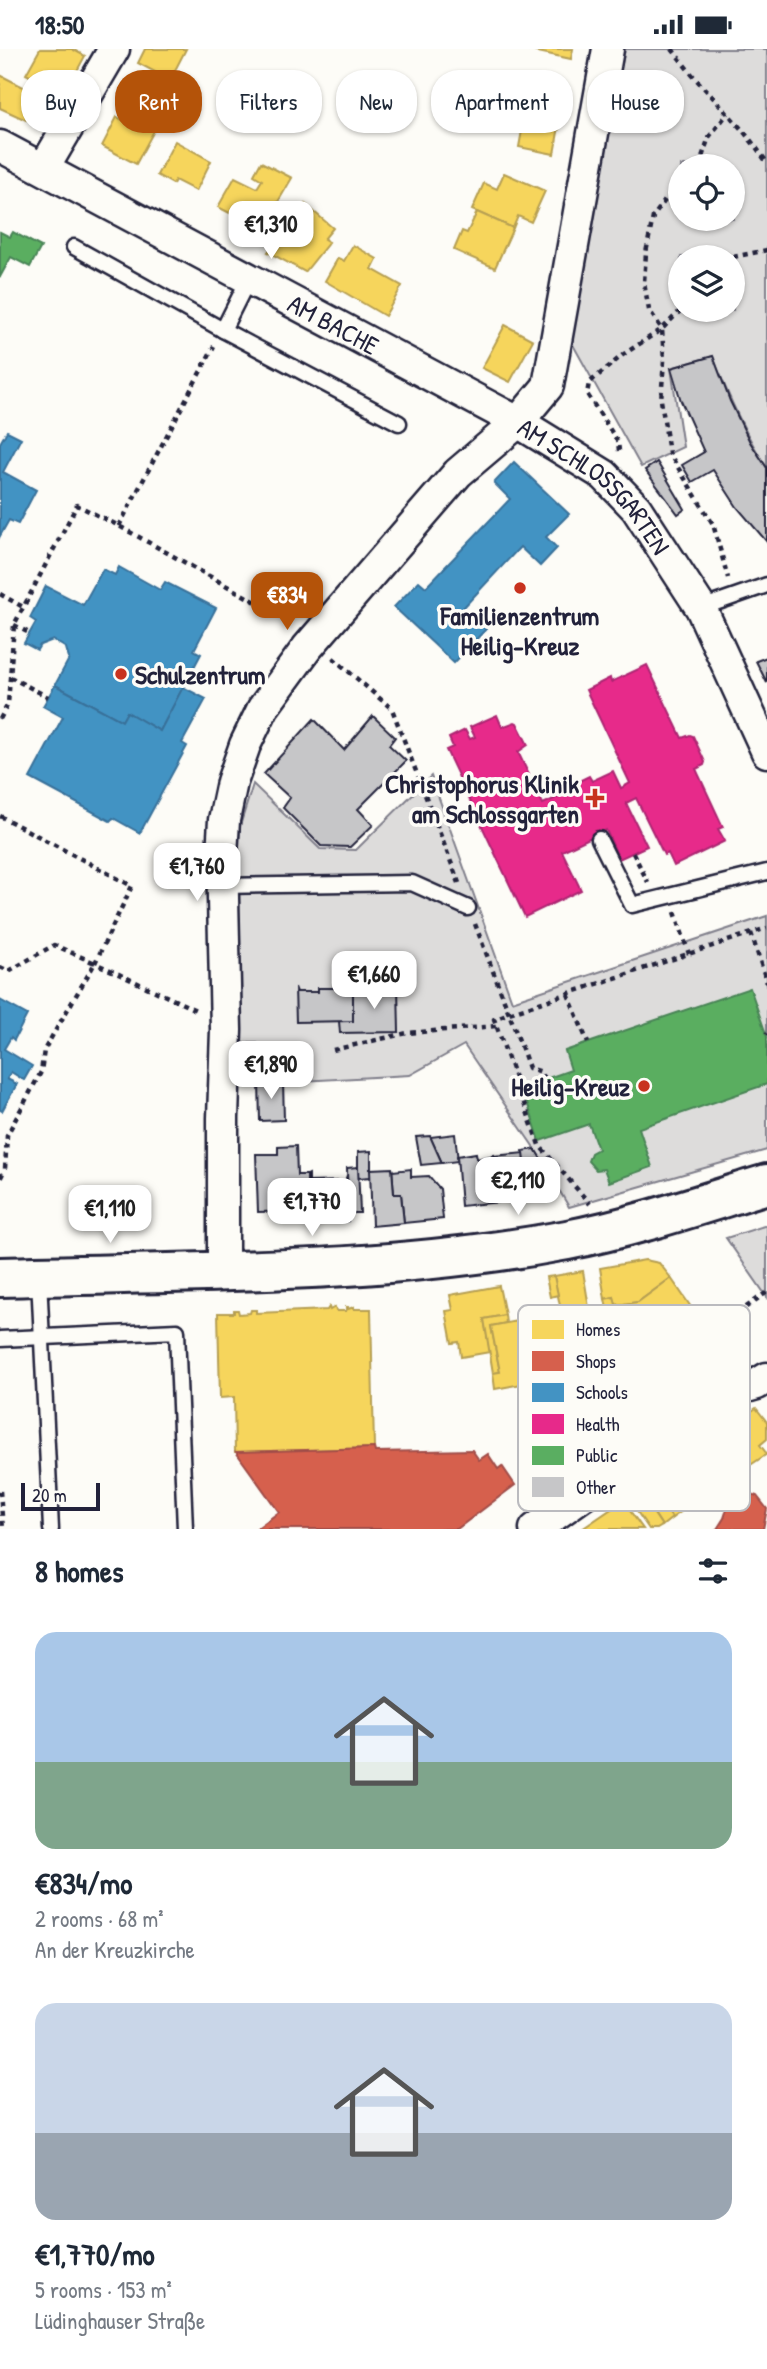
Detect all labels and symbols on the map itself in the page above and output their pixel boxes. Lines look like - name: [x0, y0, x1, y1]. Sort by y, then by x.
- pin: €1,310: [214, 201, 328, 261]
- street label: AM BACHE: [282, 285, 386, 362]
- street label: AM SCHLOSSGARTEN: [512, 409, 679, 561]
- pin: €834: [246, 573, 328, 632]
- marker: Familienzentrum Heilig-Kreuz: [512, 580, 528, 596]
- place label: Familienzentrum Heilig-Kreuz: [440, 598, 600, 664]
- place label: Schulzentrum: [135, 657, 266, 692]
- marker: Schulzentrum: [113, 666, 129, 682]
- place label: Christophorus Klinik am Schlossgarten: [385, 766, 579, 832]
- marker: Christophorus Klinik am Schlossgarten: [585, 788, 605, 808]
- pin: €1,760: [140, 843, 254, 903]
- pin: €1,660: [317, 951, 431, 1011]
- pin: €1,890: [214, 1041, 328, 1101]
- place label: Heilig-Kreuz: [511, 1069, 630, 1105]
- marker: Heilig-Kreuz: [636, 1078, 652, 1094]
- pin: €2,110: [461, 1157, 575, 1217]
- pin: €1,770: [255, 1179, 369, 1238]
- pin: €1,110: [53, 1185, 167, 1245]
- legend: [518, 1305, 750, 1511]
- text: Homes: [576, 1316, 620, 1342]
- text: Shops: [576, 1348, 616, 1374]
- text: Schools: [576, 1379, 628, 1405]
- text: Health: [576, 1411, 619, 1437]
- text: Public: [576, 1442, 618, 1468]
- text: Other: [576, 1474, 617, 1500]
- scale bar: [21, 1480, 100, 1512]

